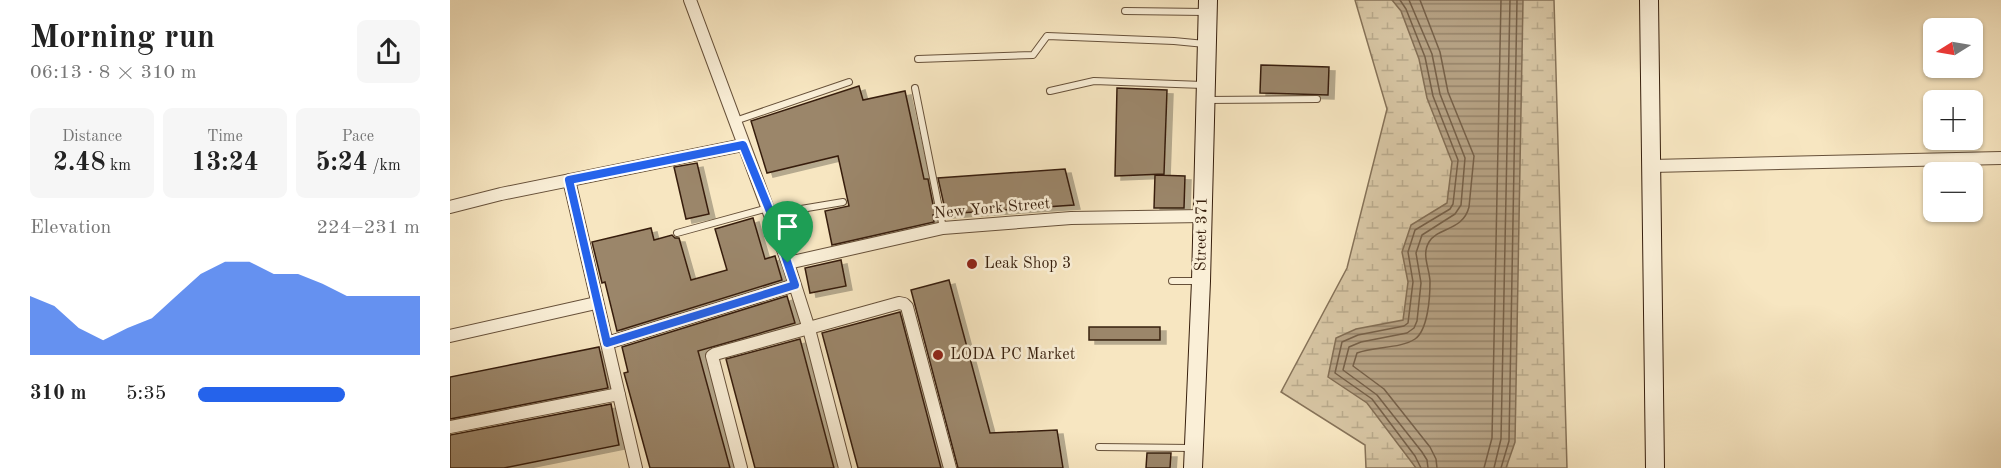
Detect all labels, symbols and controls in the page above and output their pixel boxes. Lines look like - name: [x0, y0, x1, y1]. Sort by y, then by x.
- north arrow: [1923, 18, 1983, 78]
- map controls: [1923, 18, 1983, 222]
- button: share: [357, 20, 420, 83]
- text: Morning run: [30, 22, 215, 55]
- text: 06:13 · 8 × 310 m: [30, 63, 197, 83]
- button: +: [1923, 90, 1983, 150]
- text: Distance: [62, 129, 122, 145]
- text: Time: [207, 129, 243, 145]
- text: Pace: [342, 129, 374, 145]
- text: 2.48: [53, 150, 106, 176]
- text: 13:24: [191, 150, 259, 176]
- text: 5:24: [315, 150, 368, 176]
- text: km: [106, 158, 131, 174]
- text: /km: [368, 158, 401, 174]
- button: −: [1923, 162, 1983, 222]
- street label: New York Street: [933, 196, 1051, 222]
- street label: Street 371: [1193, 196, 1211, 272]
- pin: [762, 201, 813, 263]
- icon: arrive: [771, 210, 804, 243]
- text: Elevation: [30, 218, 111, 238]
- text: 224–231 m: [317, 218, 420, 238]
- place label: Leak Shop 3: [984, 256, 1071, 272]
- marker: Leak Shop 3: [965, 257, 979, 271]
- place label: LODA PC Market: [950, 347, 1076, 363]
- marker: LODA PC Market: [931, 348, 945, 362]
- text: 310 m: [30, 384, 86, 404]
- text: 5:35: [126, 384, 166, 404]

